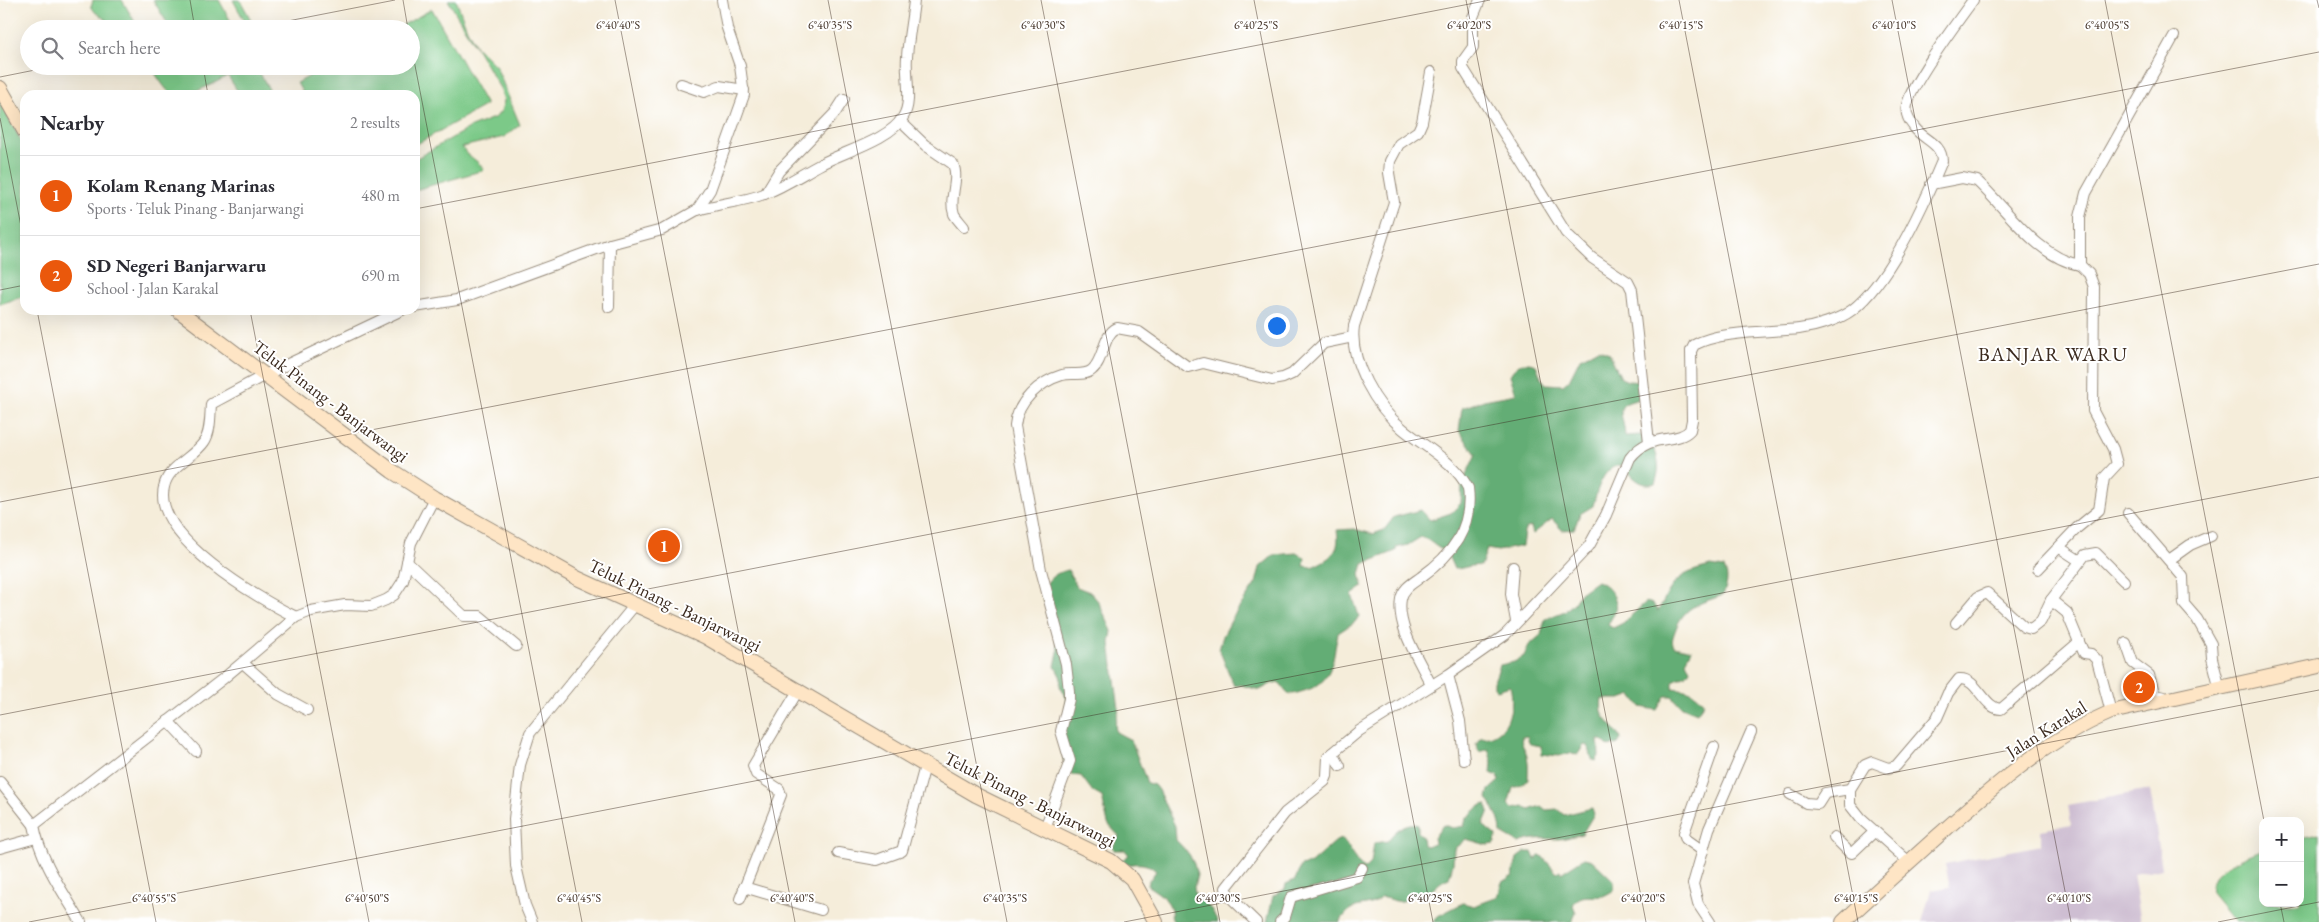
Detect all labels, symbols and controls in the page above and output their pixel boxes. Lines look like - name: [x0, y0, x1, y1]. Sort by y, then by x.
- text: 6°40'40"S: [596, 17, 641, 33]
- text: 6°40'35"S: [808, 17, 853, 33]
- text: 6°40'30"S: [1021, 17, 1066, 33]
- text: 6°40'25"S: [1234, 17, 1279, 33]
- text: 6°40'20"S: [1447, 17, 1492, 33]
- text: 6°40'15"S: [1659, 17, 1704, 33]
- text: 6°40'10"S: [1872, 17, 1917, 33]
- text: 6°40'05"S: [2085, 17, 2130, 33]
- search box: [20, 20, 420, 75]
- icon: search: [38, 34, 66, 62]
- text: Search here: [78, 35, 160, 60]
- text: Nearby: [40, 109, 104, 136]
- text: 2 results: [350, 112, 400, 133]
- text: Kolam Renang Marinas: [87, 173, 275, 198]
- text: 1: [52, 185, 60, 206]
- text: 480 m: [361, 185, 400, 206]
- text: Sports · Teluk Pinang - Banjarwangi: [87, 198, 304, 219]
- text: SD Negeri Banjarwaru: [87, 253, 266, 278]
- text: 2: [52, 265, 60, 286]
- text: 690 m: [361, 265, 400, 286]
- text: School · Jalan Karakal: [87, 278, 219, 299]
- your location: [1264, 313, 1290, 339]
- street label: Teluk Pinang - Banjarwangi: [249, 335, 414, 467]
- district label: BANJAR WARU: [1978, 341, 2128, 367]
- pin: 1: [648, 527, 680, 565]
- street label: Teluk Pinang - Banjarwangi: [585, 553, 766, 657]
- pin: 2: [2123, 668, 2155, 706]
- street label: Jalan Karakal: [2000, 695, 2090, 764]
- street label: Teluk Pinang - Banjarwangi: [941, 746, 1120, 852]
- map controls: [2259, 817, 2304, 907]
- button: +: [2259, 817, 2304, 862]
- button: −: [2259, 862, 2304, 907]
- text: 6°40'55"S: [132, 890, 177, 906]
- text: 6°40'50"S: [345, 890, 390, 906]
- text: 6°40'45"S: [557, 890, 602, 906]
- text: 6°40'40"S: [770, 890, 815, 906]
- text: 6°40'35"S: [983, 890, 1028, 906]
- text: 6°40'30"S: [1196, 890, 1241, 906]
- text: 6°40'25"S: [1408, 890, 1453, 906]
- text: 6°40'20"S: [1621, 890, 1666, 906]
- text: 6°40'15"S: [1834, 890, 1879, 906]
- text: 6°40'10"S: [2047, 890, 2092, 906]

